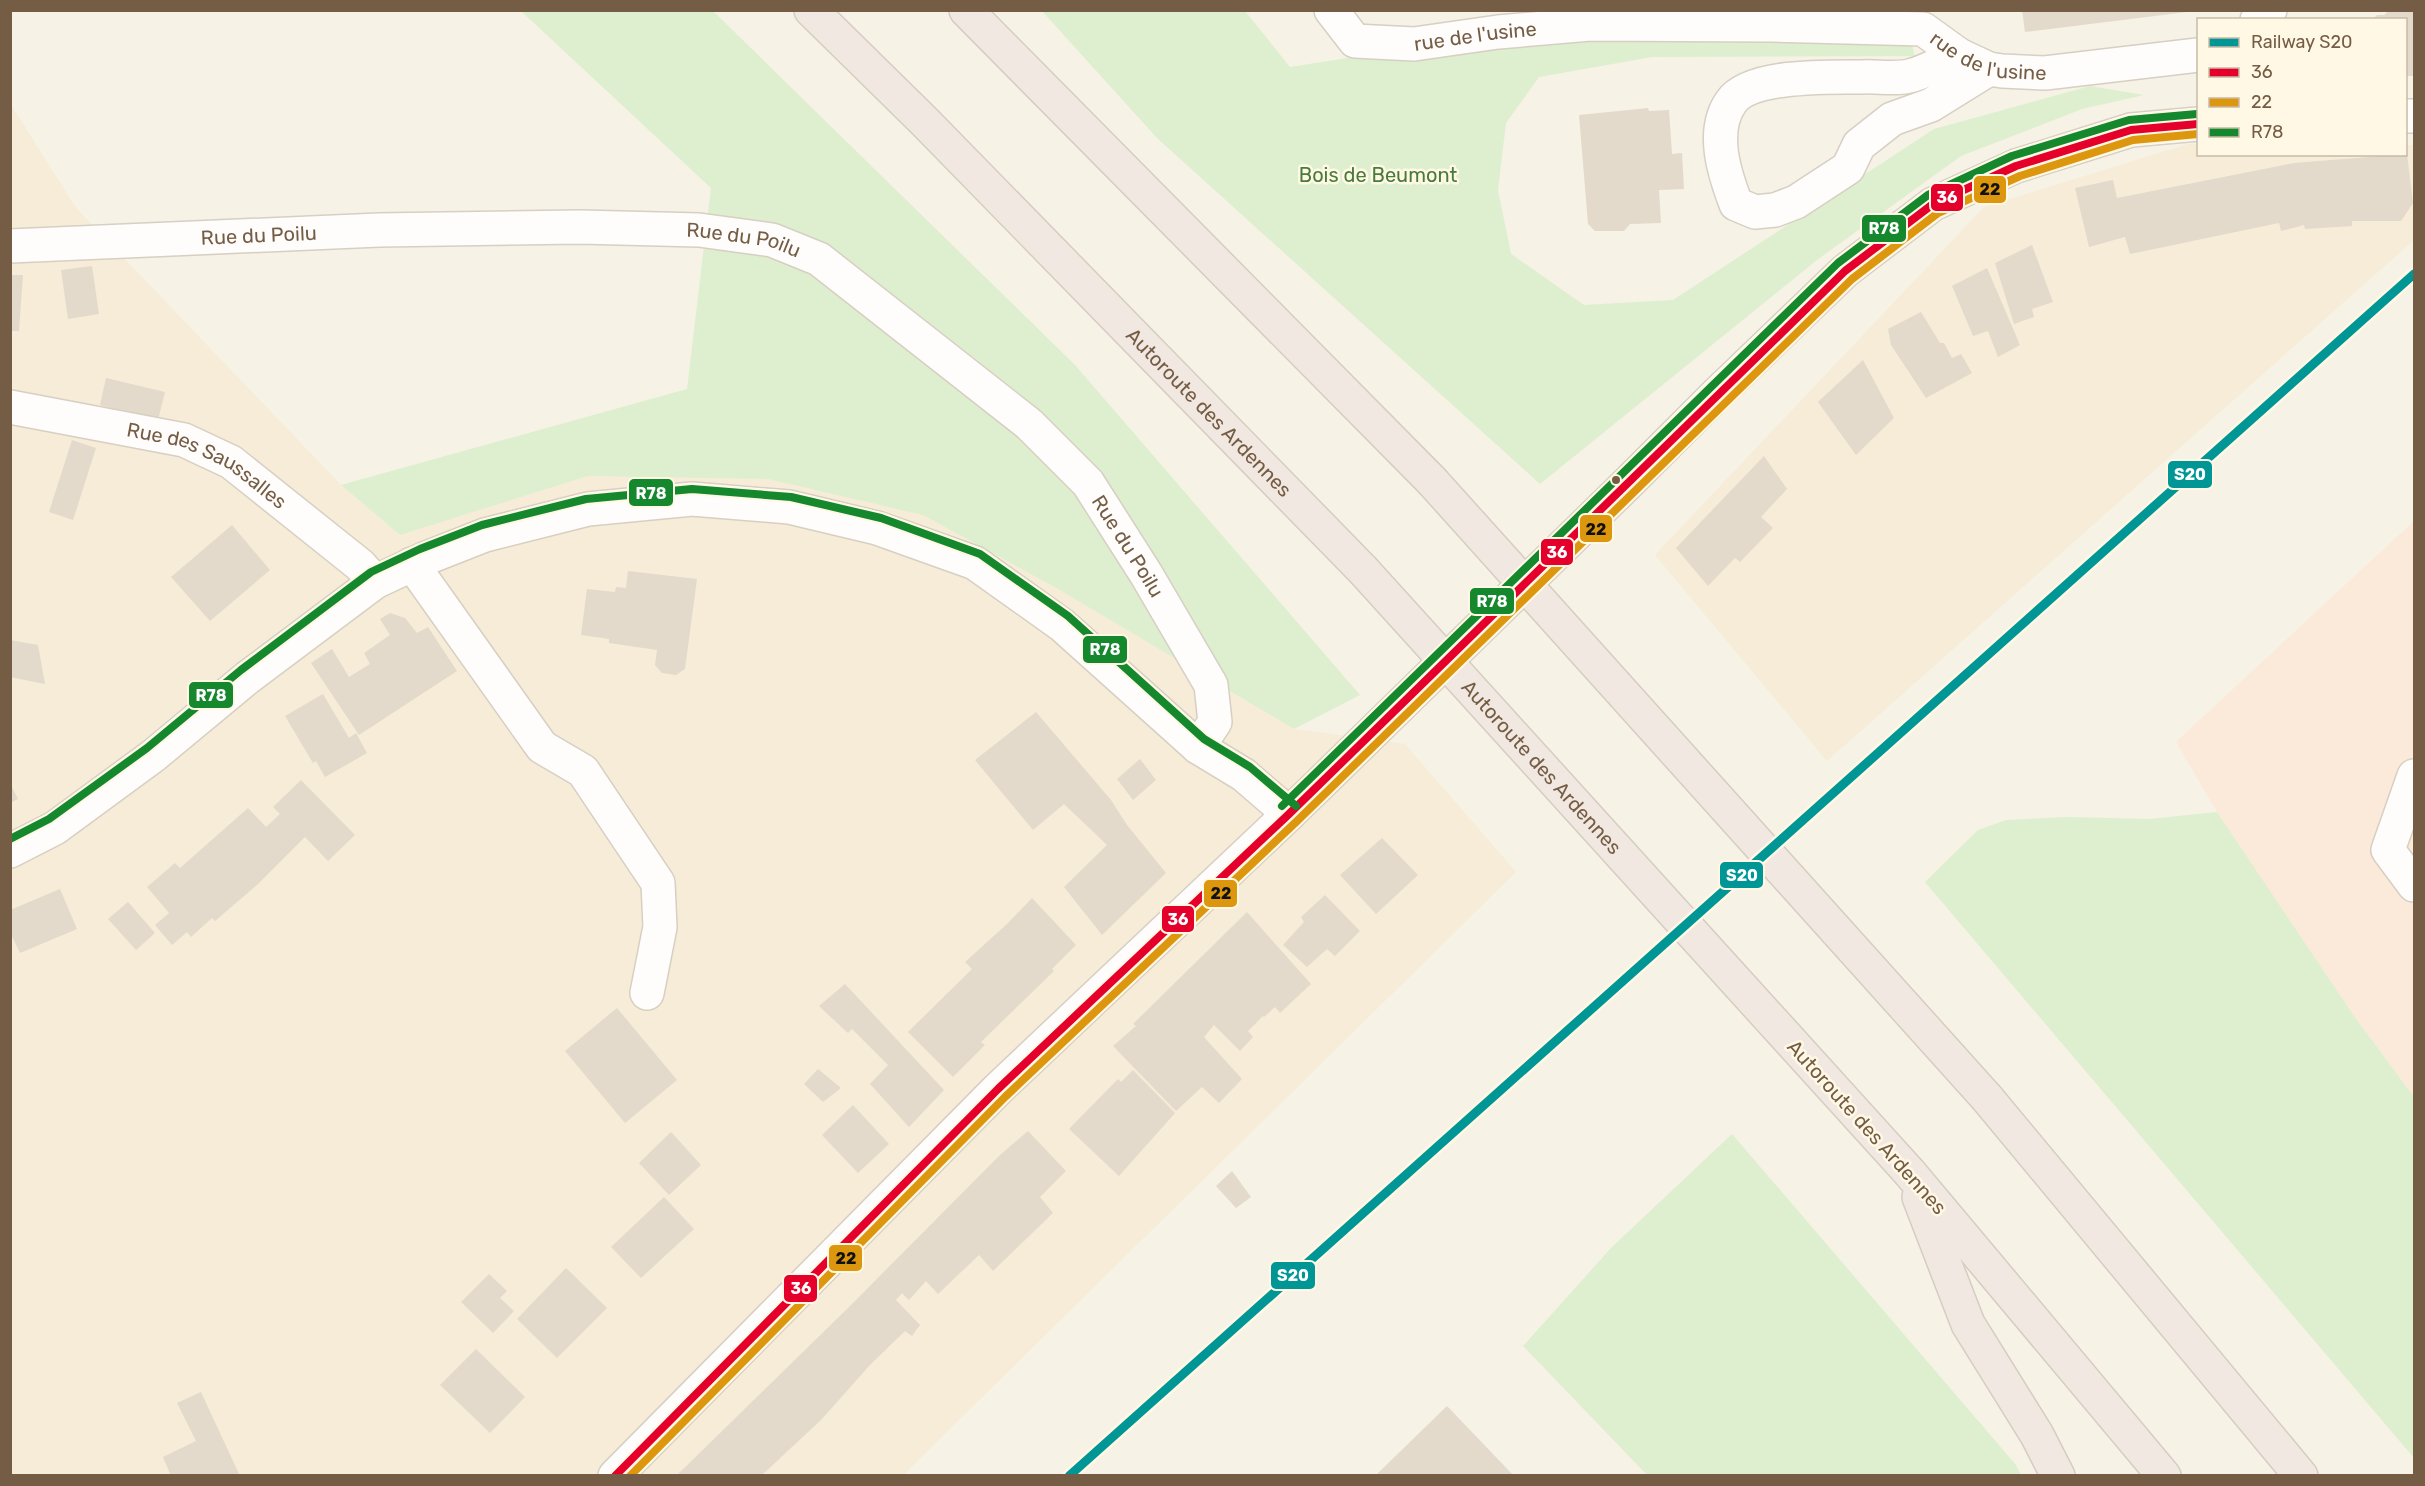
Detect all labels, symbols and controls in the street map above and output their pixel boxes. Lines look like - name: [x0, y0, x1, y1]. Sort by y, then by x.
- street label: rue de l'usine: [1412, 17, 1537, 56]
- legend: [2197, 18, 2407, 156]
- street label: rue de l'usine: [1925, 26, 2047, 85]
- text: Railway S20: [2251, 31, 2352, 53]
- text: 36: [2251, 61, 2273, 83]
- text: 22: [2251, 91, 2272, 113]
- text: R78: [2251, 121, 2283, 143]
- park label: Bois de Beumont: [1299, 163, 1457, 187]
- line badge: 22: [1973, 175, 2007, 204]
- text: 22: [1980, 180, 2000, 199]
- line badge: 36: [1930, 183, 1964, 212]
- text: 36: [1937, 188, 1957, 207]
- line badge: R78: [1861, 214, 1907, 243]
- street label: Rue du Poilu: [686, 218, 804, 262]
- text: R78: [1868, 219, 1900, 238]
- street label: Rue du Poilu: [200, 221, 317, 250]
- street label: Autoroute des Ardennes: [1121, 323, 1297, 502]
- street label: Rue des Saussalles: [125, 417, 291, 514]
- line badge: S20: [2167, 460, 2213, 489]
- text: S20: [2174, 465, 2206, 484]
- unlabelled marker: [1610, 474, 1622, 486]
- line badge: R78: [628, 478, 674, 507]
- text: R78: [635, 484, 667, 503]
- street label: Rue du Poilu: [1087, 491, 1169, 602]
- line badge: 22: [1579, 514, 1613, 543]
- text: 22: [1586, 520, 1606, 539]
- line badge: 36: [1540, 538, 1574, 566]
- text: 36: [1547, 543, 1567, 562]
- line badge: R78: [1469, 587, 1515, 615]
- text: R78: [1476, 592, 1508, 611]
- line badge: R78: [1082, 635, 1128, 664]
- text: R78: [1089, 640, 1121, 659]
- street label: Autoroute des Ardennes: [1457, 675, 1627, 859]
- line badge: R78: [188, 681, 234, 709]
- text: R78: [195, 686, 227, 705]
- line badge: S20: [1719, 861, 1764, 889]
- text: S20: [1726, 866, 1758, 885]
- line badge: 22: [1203, 879, 1238, 908]
- text: 22: [1211, 884, 1231, 903]
- line badge: 36: [1161, 905, 1195, 933]
- text: 36: [1168, 910, 1188, 929]
- street label: Autoroute des Ardennes: [1782, 1035, 1952, 1219]
- line badge: 22: [828, 1244, 863, 1272]
- text: 22: [836, 1249, 856, 1268]
- line badge: S20: [1270, 1261, 1316, 1290]
- text: S20: [1277, 1266, 1309, 1285]
- line badge: 36: [783, 1274, 818, 1303]
- text: 36: [791, 1279, 811, 1298]

